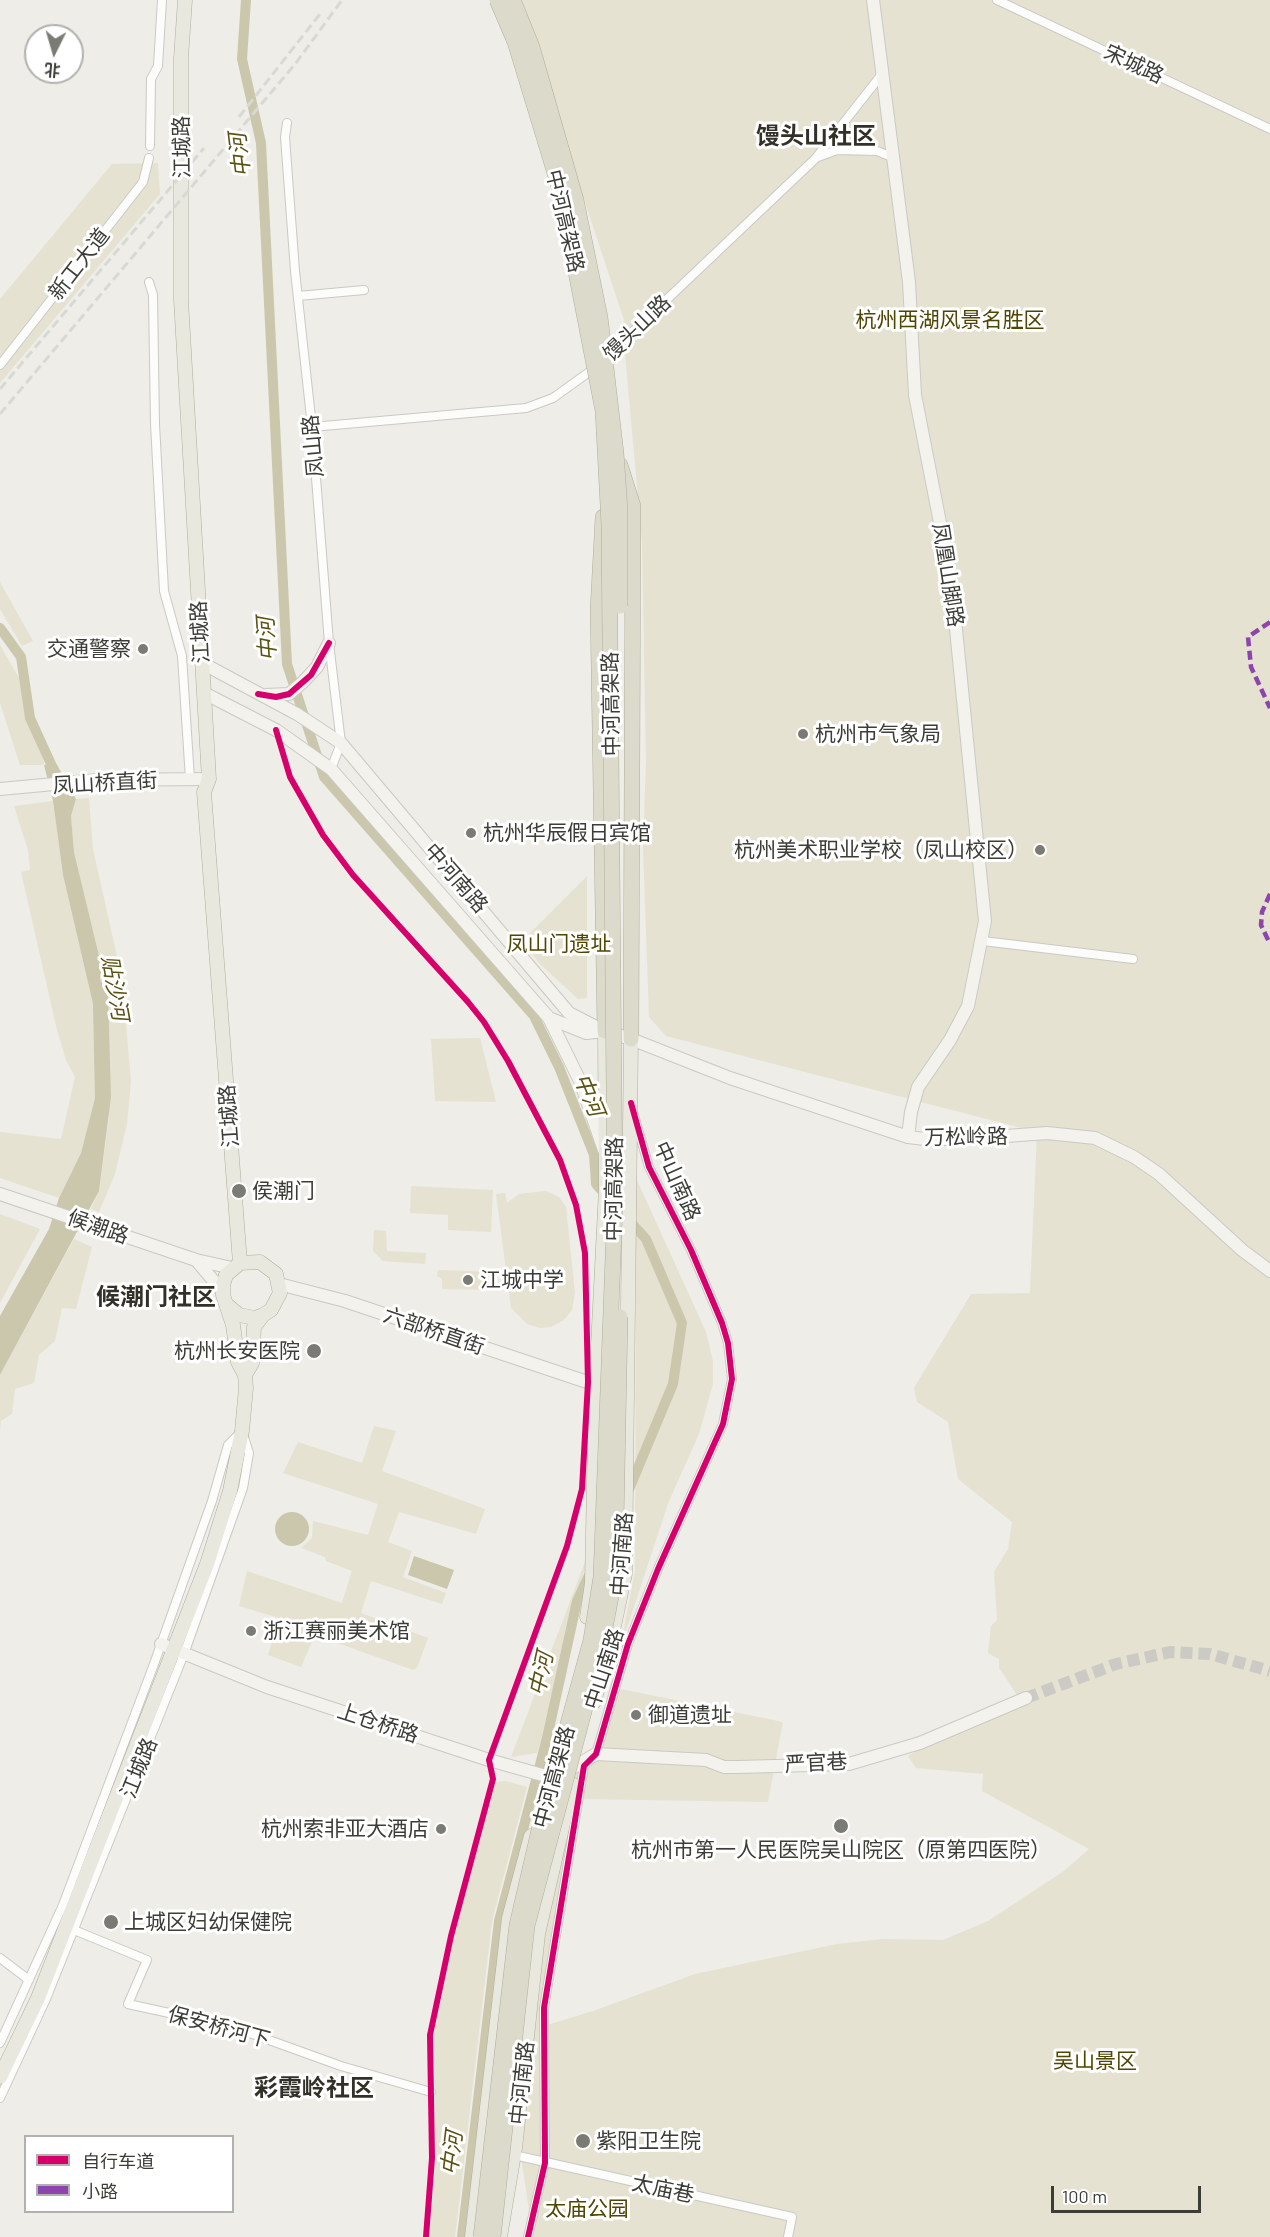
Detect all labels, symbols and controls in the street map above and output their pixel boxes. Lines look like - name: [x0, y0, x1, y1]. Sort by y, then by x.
- north arrow: [24, 24, 84, 84]
- street label: 宋城路: [1100, 39, 1168, 89]
- text: 北: [44, 60, 61, 81]
- street label: 江城路: [169, 115, 195, 179]
- district label: 馒头山社区: [756, 122, 876, 150]
- water label: 中河: [224, 132, 256, 178]
- street label: 中河高架路: [541, 167, 589, 275]
- street label: 新工大道: [43, 223, 115, 305]
- street label: 馒头山路: [598, 290, 676, 366]
- park label: 杭州西湖风景名胜区: [856, 307, 1044, 333]
- street label: 凤山路: [298, 414, 328, 478]
- street label: 凤凰山脚路: [927, 521, 969, 629]
- street label: 江城路: [186, 600, 214, 664]
- water label: 中河: [252, 616, 282, 662]
- place label: 交通警察: [47, 636, 131, 662]
- marker: 交通警察: [136, 642, 150, 656]
- street label: 中河高架路: [597, 651, 625, 757]
- place label: 杭州市气象局: [815, 721, 941, 747]
- marker: 杭州市气象局: [796, 727, 810, 741]
- street label: 凤山桥直街: [52, 768, 158, 798]
- place label: 杭州华辰假日宾馆: [483, 820, 651, 846]
- marker: 杭州华辰假日宾馆: [464, 826, 478, 840]
- place label: 杭州美术职业学校（凤山校区）: [734, 837, 1028, 863]
- street label: 中河南路: [419, 838, 493, 918]
- marker: 杭州美术职业学校（凤山校区）: [1033, 843, 1047, 857]
- park label: 凤山门遗址: [507, 931, 611, 957]
- water label: 贴沙河: [96, 953, 134, 1023]
- water label: 中河: [568, 1070, 610, 1120]
- street label: 江城路: [214, 1084, 244, 1148]
- street label: 万松岭路: [924, 1124, 1008, 1150]
- street label: 中河高架路: [600, 1136, 628, 1242]
- street label: 中山南路: [648, 1138, 706, 1224]
- place label: 侯潮门: [252, 1178, 315, 1204]
- marker: 侯潮门: [230, 1182, 248, 1200]
- street label: 候潮路: [64, 1205, 132, 1249]
- place label: 江城中学: [480, 1267, 564, 1293]
- marker: 江城中学: [461, 1273, 475, 1287]
- district label: 候潮门社区: [96, 1283, 216, 1311]
- street label: 六部桥直街: [380, 1302, 488, 1360]
- place label: 杭州长安医院: [174, 1338, 300, 1364]
- marker: 杭州长安医院: [305, 1342, 323, 1360]
- street label: 中河南路: [607, 1511, 637, 1597]
- place label: 浙江赛丽美术馆: [263, 1618, 410, 1644]
- marker: 浙江赛丽美术馆: [244, 1624, 258, 1638]
- street label: 中山南路: [579, 1625, 629, 1713]
- water label: 中河: [524, 1650, 558, 1698]
- street label: 上仓桥路: [334, 1698, 422, 1748]
- place label: 御道遗址: [648, 1702, 732, 1728]
- marker: 御道遗址: [629, 1708, 643, 1722]
- street label: 中河高架路: [528, 1723, 580, 1831]
- street label: 江城路: [116, 1734, 162, 1802]
- street label: 严官巷: [784, 1749, 848, 1777]
- place label: 杭州索非亚大酒店: [261, 1816, 429, 1842]
- marker: 杭州市第一人民医院吴山院区（原第四医院）: [832, 1817, 850, 1835]
- marker: 杭州索非亚大酒店: [434, 1822, 448, 1836]
- place label: 杭州市第一人民医院吴山院区（原第四医院）: [631, 1837, 1051, 1863]
- place label: 上城区妇幼保健院: [124, 1909, 292, 1935]
- marker: 上城区妇幼保健院: [102, 1913, 120, 1931]
- street label: 保安桥河下: [165, 2001, 273, 2053]
- street label: 中河南路: [505, 2040, 539, 2126]
- park label: 吴山景区: [1053, 2048, 1137, 2074]
- district label: 彩霞岭社区: [254, 2074, 374, 2102]
- place label: 紫阳卫生院: [596, 2128, 701, 2154]
- water label: 中河: [436, 2130, 468, 2176]
- marker: 紫阳卫生院: [574, 2132, 592, 2150]
- legend: [24, 2135, 234, 2213]
- text: 自行车道: [82, 2150, 154, 2172]
- street label: 太庙巷: [630, 2170, 696, 2208]
- scale bar: [1054, 2174, 1204, 2212]
- text: 小路: [82, 2180, 118, 2202]
- text: 100 m: [1062, 2185, 1107, 2207]
- park label: 太庙公园: [545, 2196, 629, 2222]

